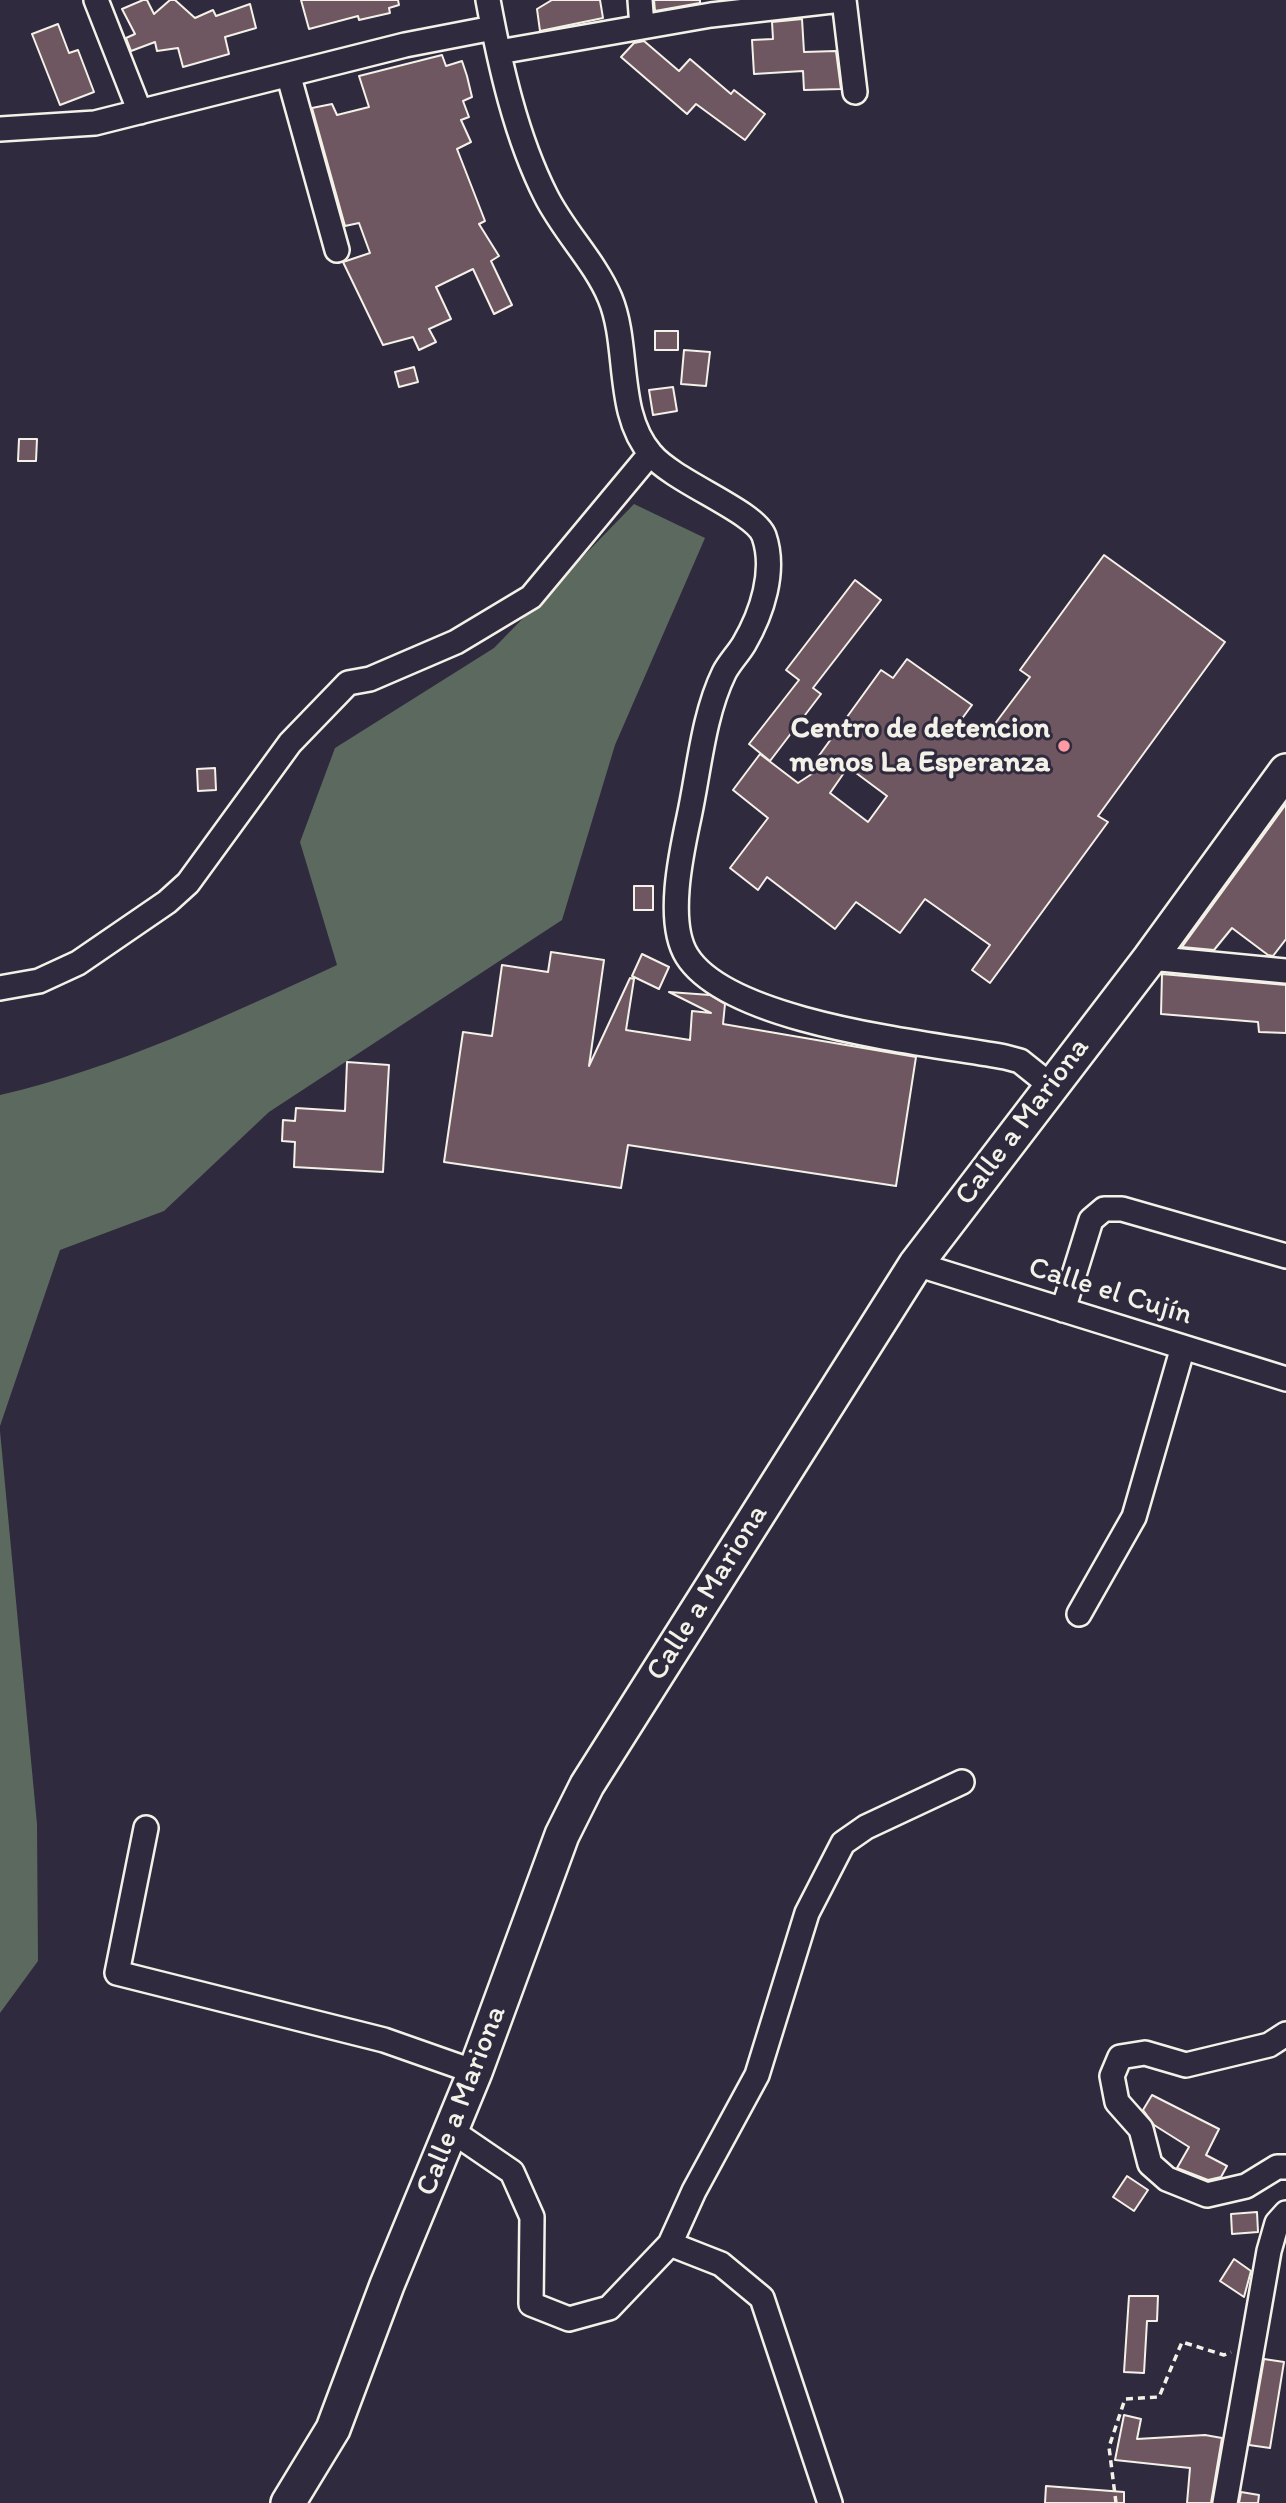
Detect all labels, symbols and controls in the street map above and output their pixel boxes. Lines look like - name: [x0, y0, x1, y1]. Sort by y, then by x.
- place label: Centro de detencion menos La Esperanza: [790, 711, 1050, 782]
- marker: Centro de detencion menos La Esperanza: [1056, 738, 1072, 754]
- street label: Calle a Mariona: [948, 1031, 1098, 1213]
- street label: Calle el Cujín: [1024, 1250, 1196, 1334]
- street label: Calle a Mariona: [639, 1498, 777, 1688]
- street label: Calle a Mariona: [409, 2001, 515, 2201]

